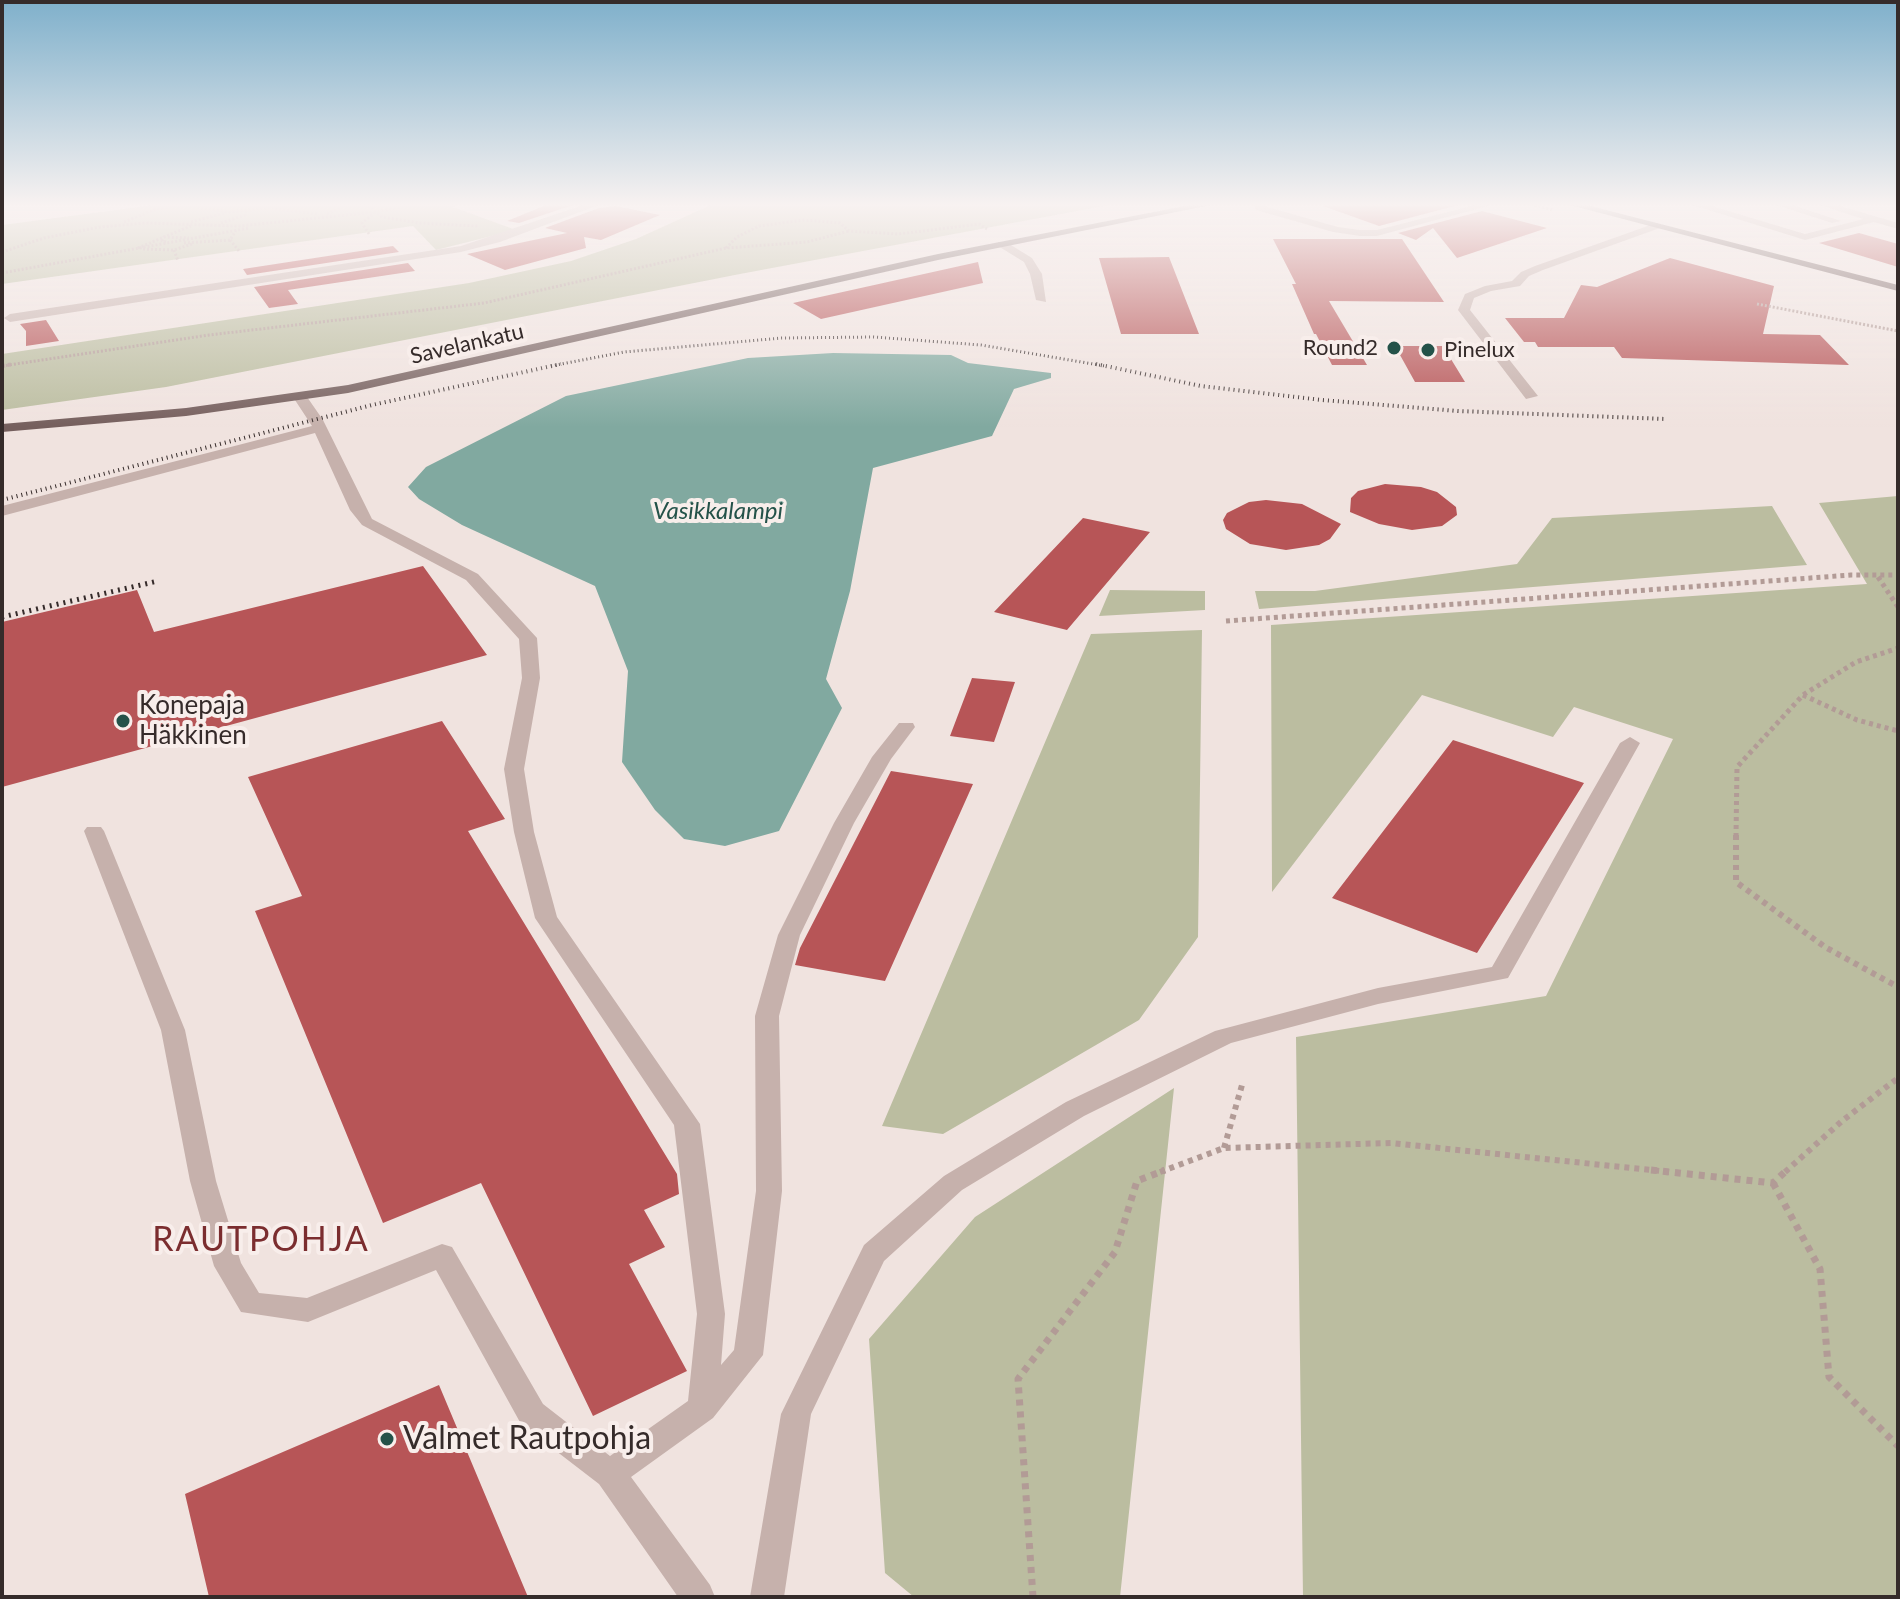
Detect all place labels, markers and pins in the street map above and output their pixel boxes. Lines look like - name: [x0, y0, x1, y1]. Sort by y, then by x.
- place label: Round2: [1303, 335, 1378, 361]
- place label: Pinelux: [1444, 337, 1515, 363]
- marker: Round2: [1385, 339, 1403, 357]
- marker: Pinelux: [1419, 341, 1437, 359]
- place label: Konepaja Häkkinen: [139, 690, 247, 752]
- marker: Konepaja Häkkinen: [114, 712, 132, 730]
- place label: Valmet Rautpohja: [403, 1420, 651, 1458]
- marker: Valmet Rautpohja: [378, 1430, 396, 1448]

